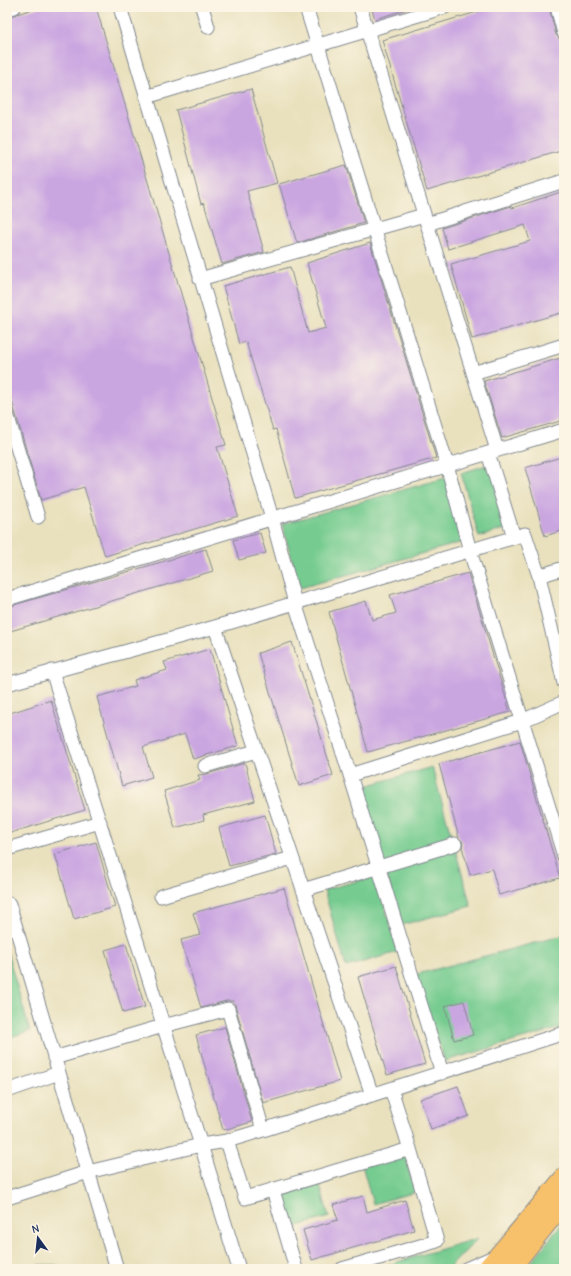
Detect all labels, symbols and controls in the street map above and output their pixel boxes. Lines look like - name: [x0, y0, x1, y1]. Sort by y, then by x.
- north arrow: [18, 1218, 58, 1258]
- text: N: [30, 1222, 41, 1236]

